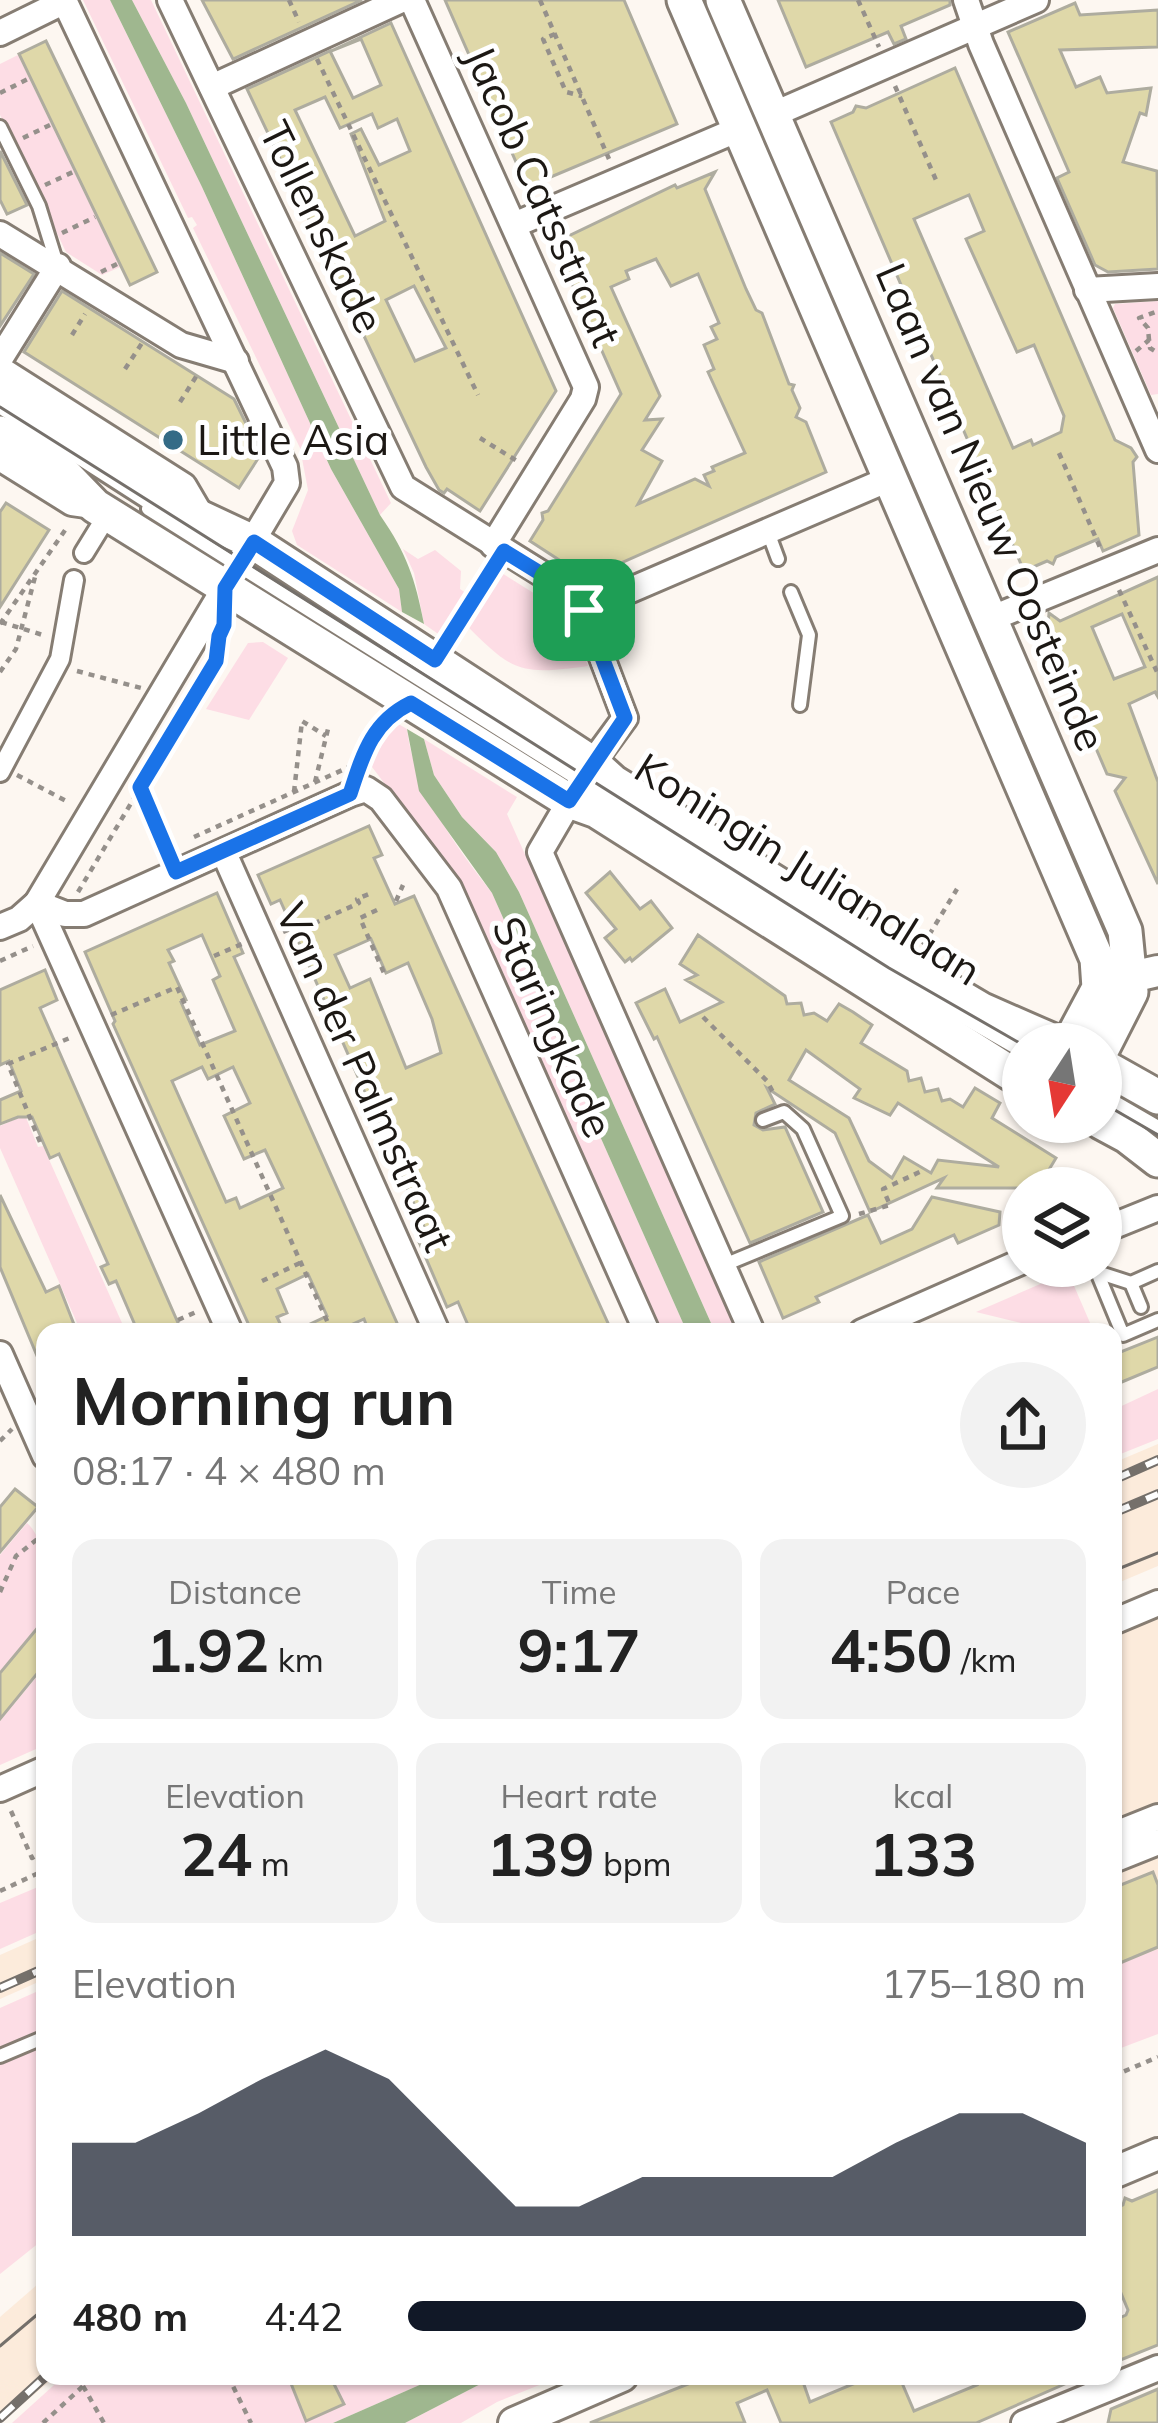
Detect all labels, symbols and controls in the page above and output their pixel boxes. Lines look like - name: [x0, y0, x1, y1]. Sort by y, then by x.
- street label: Jacob Catsstraat: [453, 37, 634, 354]
- street label: Tollenskade: [248, 112, 396, 341]
- street label: Laan van Nieuw Oosteinde: [865, 255, 1118, 759]
- place label: Little Asia: [197, 413, 389, 466]
- marker: Little Asia: [160, 427, 186, 453]
- pin: [533, 559, 635, 661]
- icon: arrive: [551, 577, 617, 643]
- street label: Koningin Julianalaan: [625, 741, 991, 997]
- street label: Van der Palmstraat: [265, 894, 466, 1259]
- street label: Staringkade: [481, 908, 626, 1145]
- north arrow: [1002, 1023, 1122, 1143]
- map controls: [1002, 1023, 1122, 1287]
- button: layers: [1002, 1167, 1122, 1287]
- text: Morning run: [72, 1359, 455, 1442]
- button: share: [960, 1362, 1086, 1488]
- text: 08:17 · 4 × 480 m: [72, 1446, 386, 1495]
- text: Distance: [168, 1571, 302, 1612]
- text: Time: [542, 1571, 616, 1612]
- text: Pace: [886, 1571, 960, 1612]
- text: 1.92: [146, 1612, 269, 1687]
- text: 9:17: [518, 1612, 640, 1687]
- text: 4:50: [830, 1612, 952, 1687]
- text: km: [269, 1639, 324, 1680]
- text: /km: [952, 1639, 1016, 1680]
- text: Elevation: [165, 1775, 305, 1816]
- text: Heart rate: [501, 1775, 658, 1816]
- text: kcal: [893, 1775, 953, 1816]
- text: 24: [180, 1816, 252, 1891]
- text: 139: [486, 1816, 594, 1891]
- text: 133: [869, 1816, 977, 1891]
- text: m: [252, 1843, 290, 1884]
- text: bpm: [594, 1843, 672, 1884]
- text: Elevation: [72, 1959, 237, 2008]
- text: 175–180 m: [881, 1959, 1086, 2008]
- text: 480 m: [72, 2292, 188, 2341]
- text: 4:42: [264, 2292, 343, 2341]

